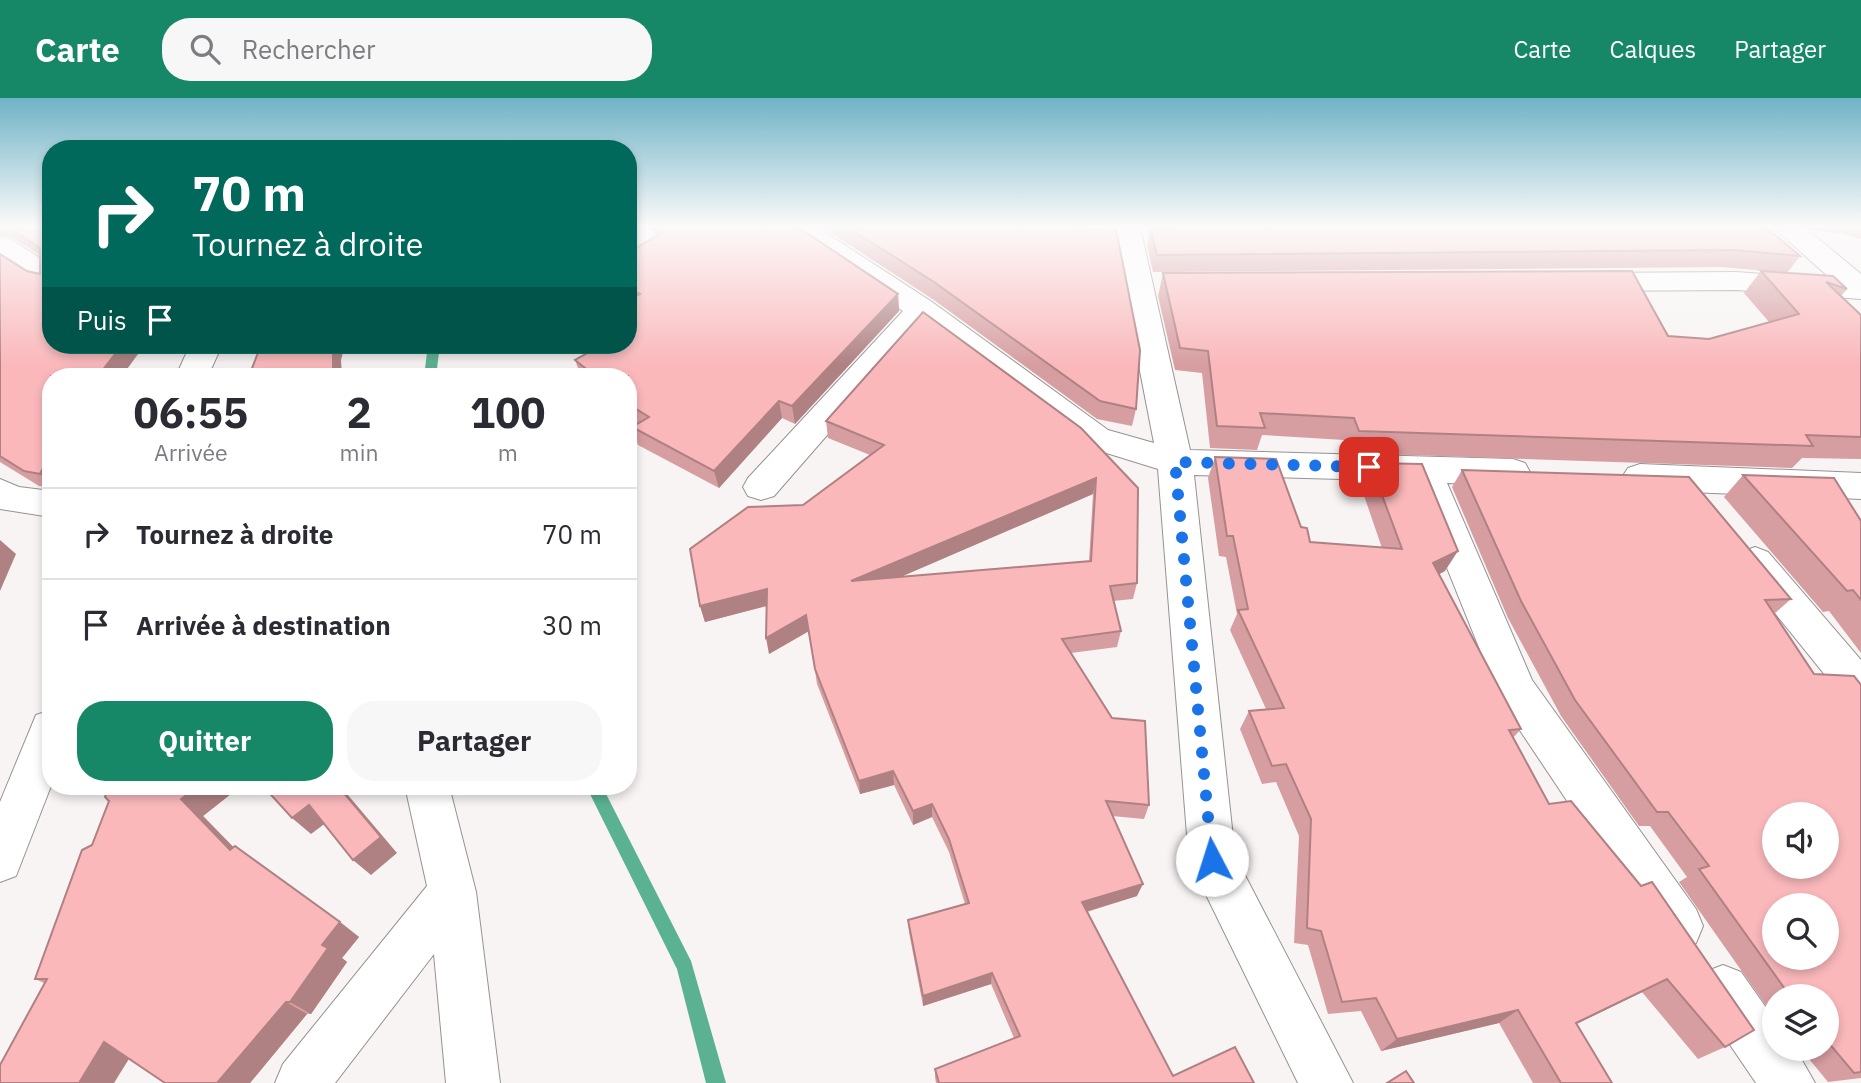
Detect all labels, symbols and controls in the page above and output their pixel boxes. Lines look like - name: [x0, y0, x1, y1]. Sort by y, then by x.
- search box: [162, 18, 652, 81]
- text: Carte: [35, 28, 120, 71]
- icon: search: [186, 30, 224, 68]
- text: Rechercher: [242, 32, 376, 66]
- text: Carte: [1513, 33, 1572, 65]
- text: Calques: [1610, 33, 1696, 65]
- text: Partager: [1734, 33, 1826, 65]
- text: 70 m: [192, 161, 306, 224]
- icon: right: [77, 168, 168, 259]
- text: Tournez à droite: [192, 223, 423, 265]
- icon: arrive: [141, 301, 179, 339]
- text: Puis: [77, 303, 127, 337]
- text: 06:55: [133, 385, 248, 440]
- text: 2: [346, 385, 372, 440]
- text: 100: [470, 385, 546, 440]
- text: Arrivée: [154, 437, 228, 467]
- text: min: [340, 437, 378, 467]
- text: m: [498, 437, 518, 467]
- pin: [1339, 437, 1399, 497]
- icon: arrive: [1350, 448, 1388, 486]
- icon: right: [77, 515, 115, 553]
- text: Tournez à droite: [136, 517, 333, 551]
- text: 70 m: [542, 517, 602, 551]
- icon: arrive: [77, 606, 115, 644]
- text: Arrivée à destination: [136, 608, 391, 642]
- text: 30 m: [542, 608, 602, 642]
- button: Quitter: [77, 701, 333, 781]
- button: Partager: [347, 701, 602, 781]
- map controls: [1762, 802, 1839, 1061]
- button: sound: [1762, 802, 1839, 879]
- position arrow: [1175, 823, 1249, 897]
- button: search: [1762, 893, 1839, 970]
- button: layers: [1762, 984, 1839, 1061]

